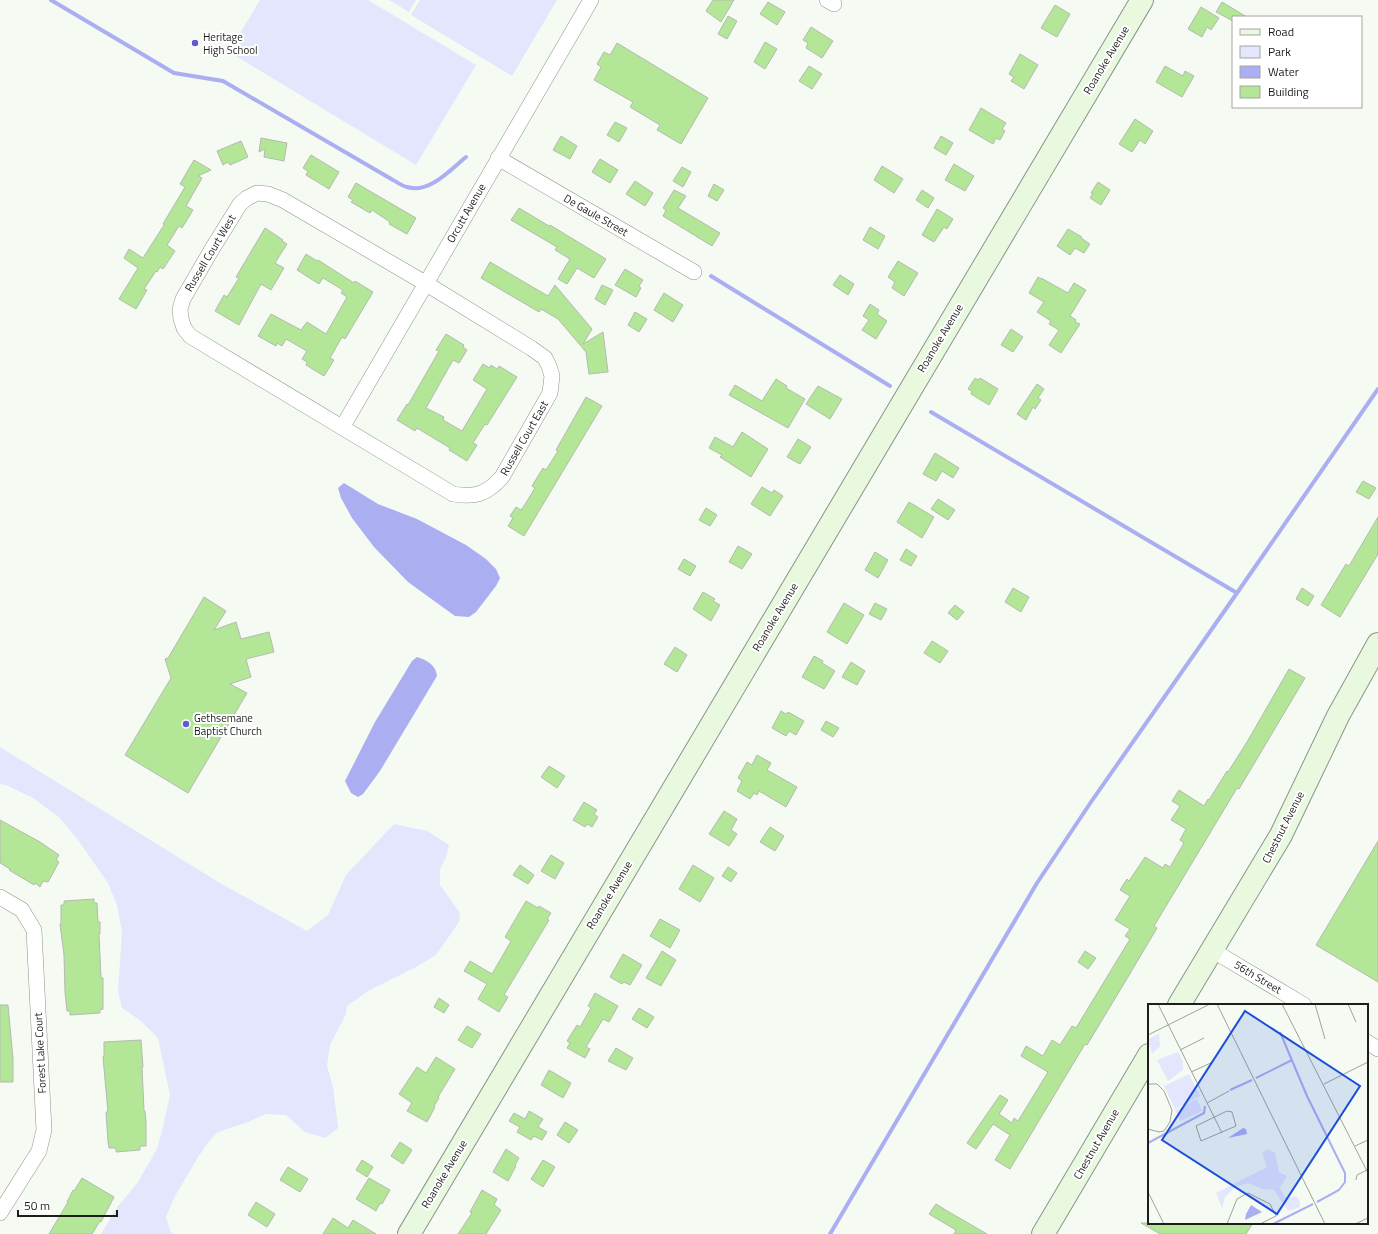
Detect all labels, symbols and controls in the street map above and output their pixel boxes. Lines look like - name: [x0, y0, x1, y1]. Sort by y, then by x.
- legend: [1232, 16, 1362, 108]
- street label: Roanoke Avenue: [1079, 22, 1133, 97]
- text: Road: [1268, 22, 1294, 41]
- place label: Heritage High School: [203, 29, 258, 58]
- marker: Heritage High School: [190, 38, 200, 48]
- text: Park: [1268, 42, 1291, 61]
- text: Water: [1268, 62, 1299, 81]
- text: Building: [1268, 82, 1309, 101]
- street label: Orcutt Avenue: [443, 180, 490, 246]
- street label: De Gaule Street: [561, 190, 631, 240]
- street label: Russell Court West: [181, 211, 239, 295]
- street label: Roanoke Avenue: [913, 300, 967, 375]
- street label: Russell Court East: [496, 397, 552, 478]
- street label: Roanoke Avenue: [748, 579, 802, 654]
- place label: Gethsemane Baptist Church: [194, 710, 262, 739]
- marker: Gethsemane Baptist Church: [181, 719, 191, 729]
- street label: Chestnut Avenue: [1258, 788, 1308, 866]
- street label: Roanoke Avenue: [582, 857, 636, 932]
- street label: 56th Street: [1231, 957, 1285, 998]
- inset map: [1148, 1004, 1368, 1224]
- street label: Forest Lake Court: [30, 1012, 50, 1094]
- street label: Chestnut Avenue: [1069, 1105, 1123, 1182]
- street label: Roanoke Avenue: [417, 1136, 471, 1211]
- scale bar: [18, 1192, 117, 1218]
- text: 50 m: [24, 1196, 50, 1215]

